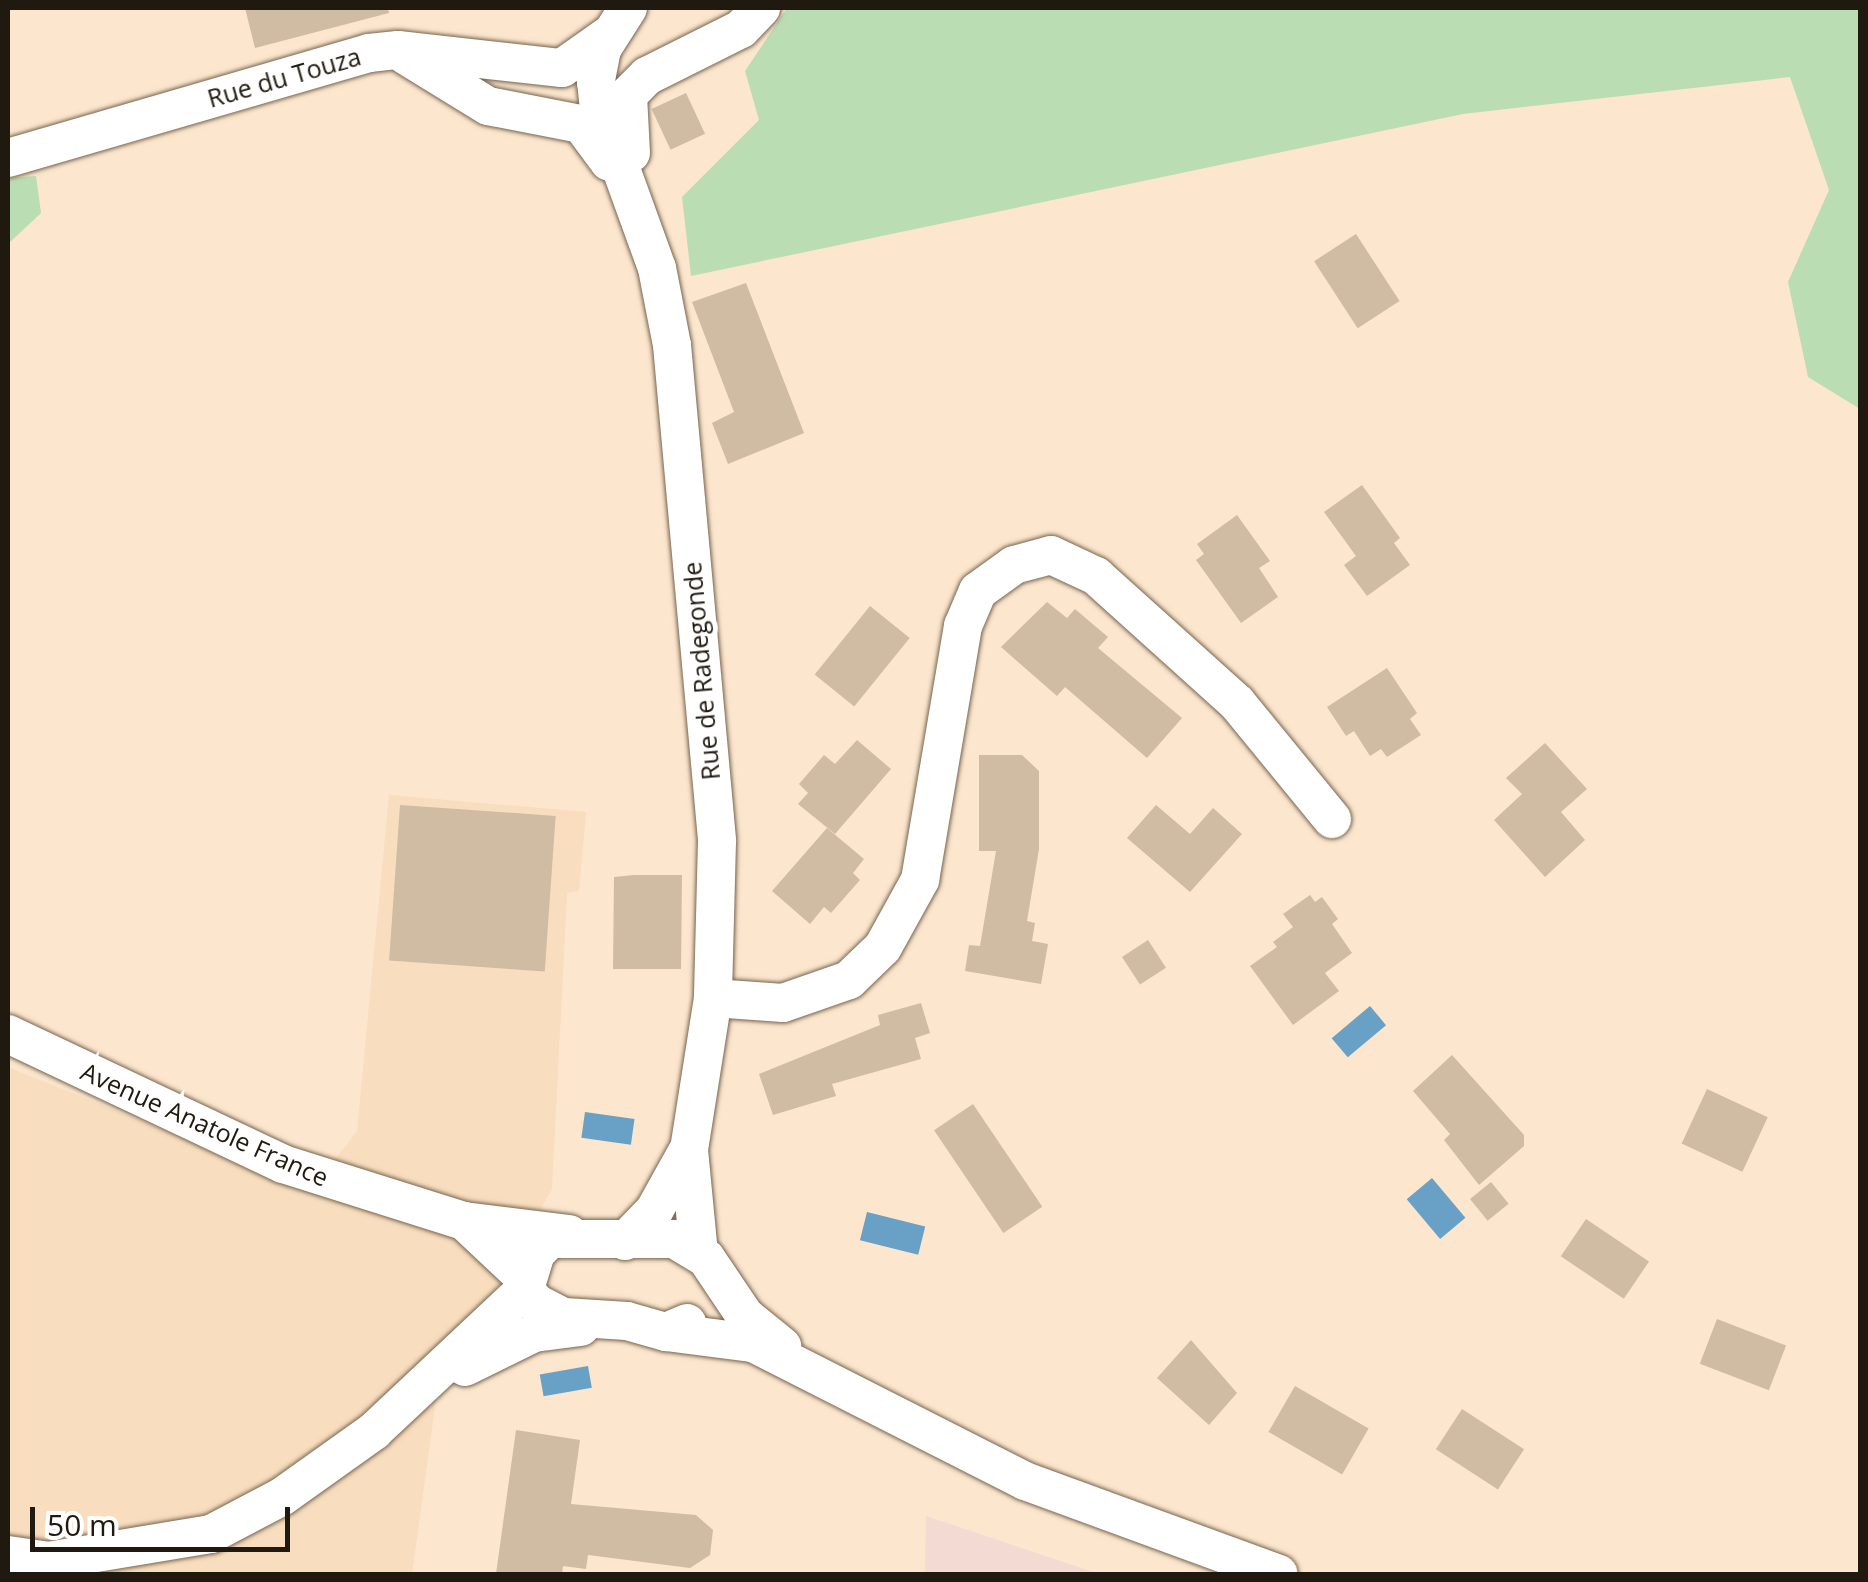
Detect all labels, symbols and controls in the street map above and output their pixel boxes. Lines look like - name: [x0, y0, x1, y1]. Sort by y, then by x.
- street label: Rue du Touza: [204, 41, 364, 113]
- street label: Rue de Radegonde: [677, 561, 725, 781]
- street label: Avenue Anatole France: [77, 1056, 333, 1192]
- scale bar: [35, 1487, 295, 1549]
- text: 50 m: [47, 1504, 117, 1545]

